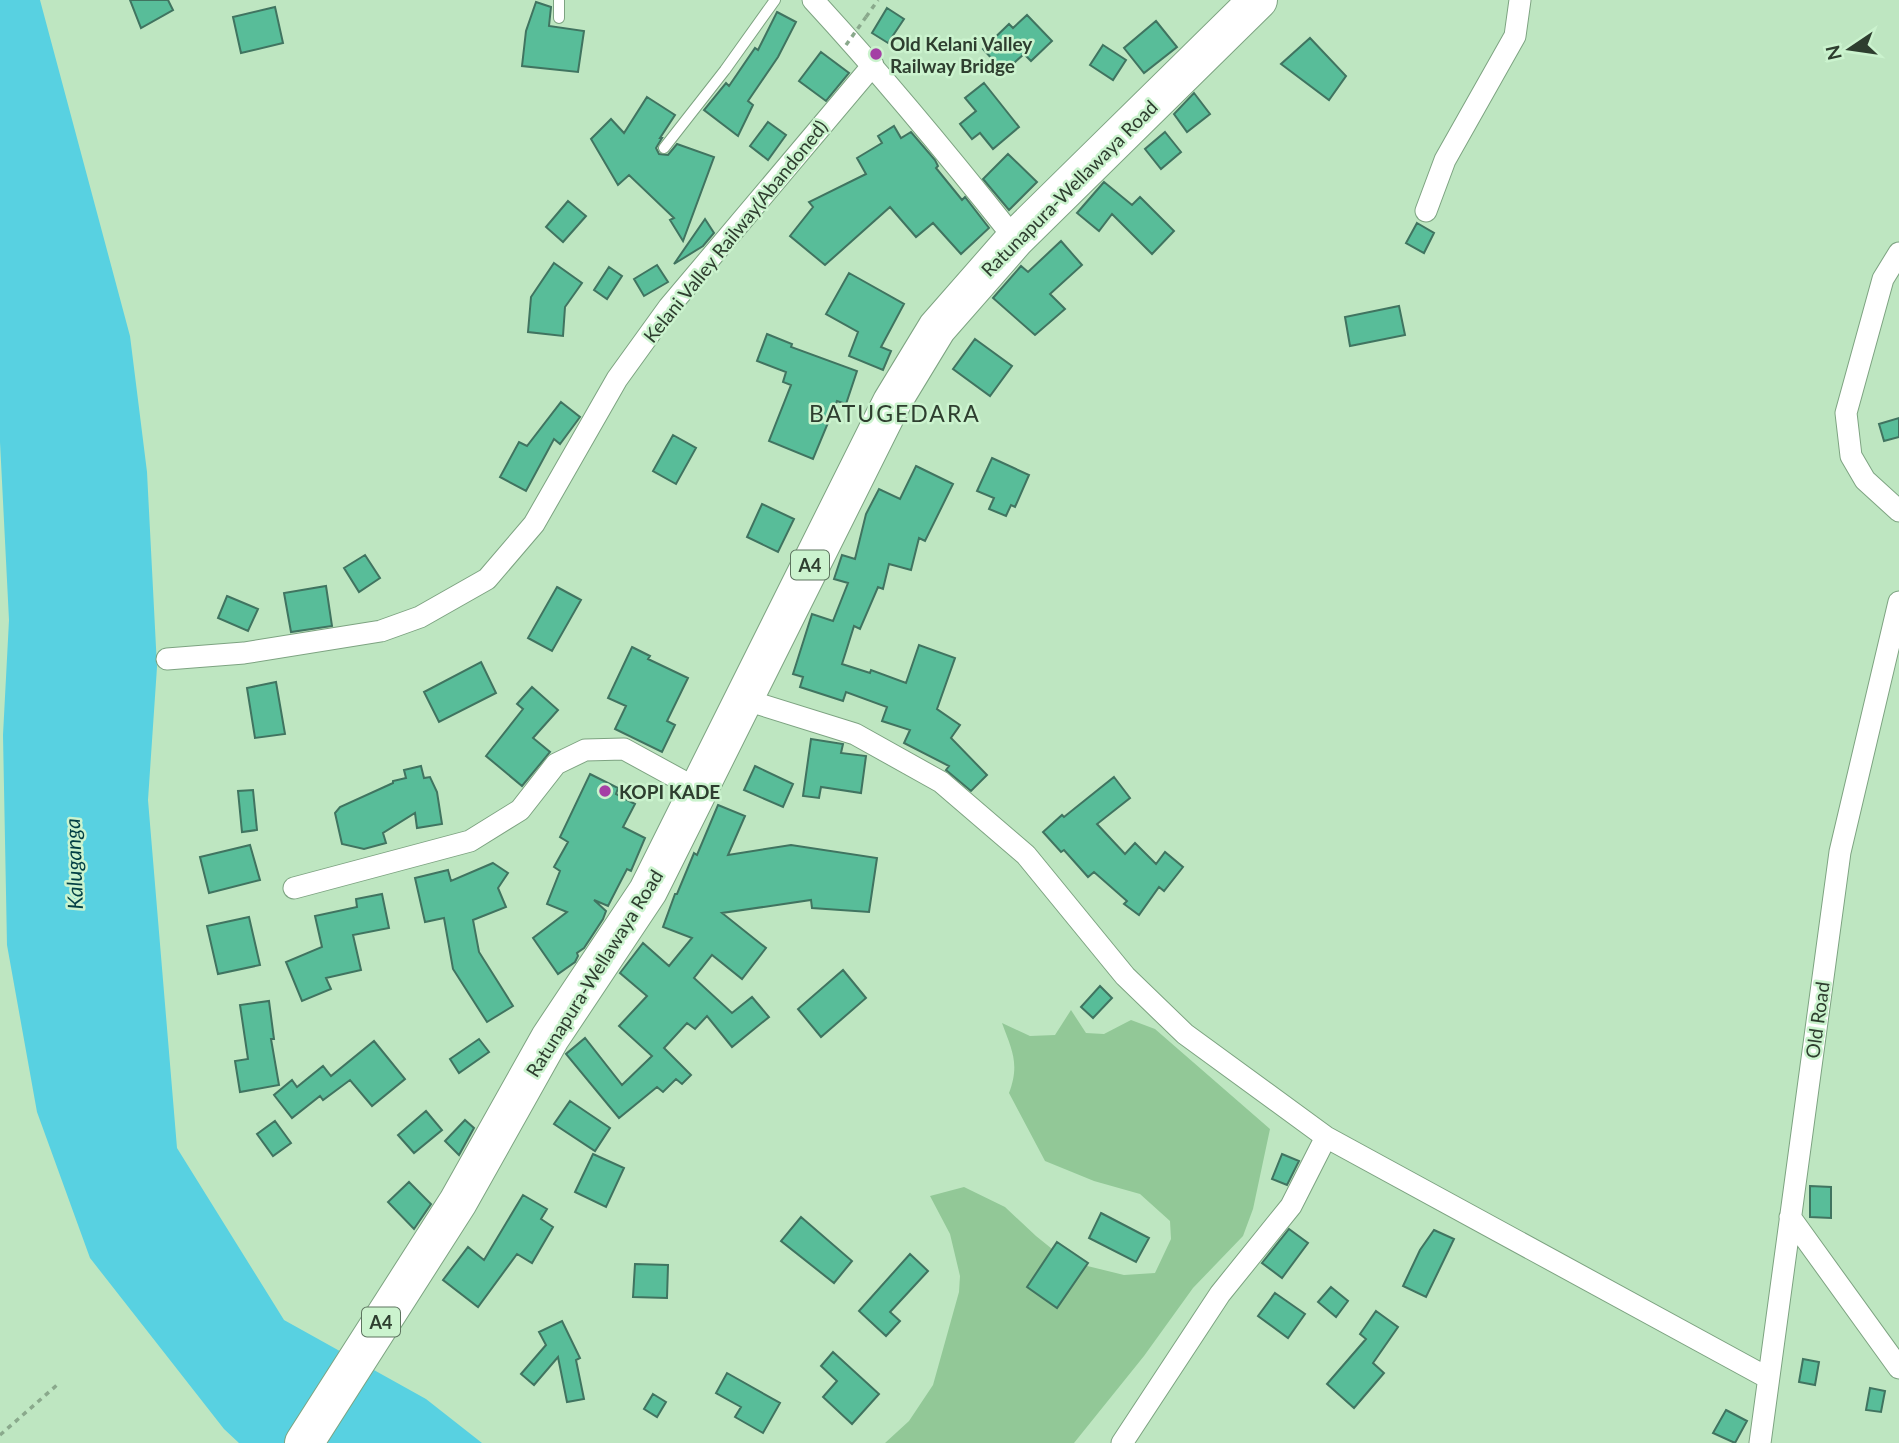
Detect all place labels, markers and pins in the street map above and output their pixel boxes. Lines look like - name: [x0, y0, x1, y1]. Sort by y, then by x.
- place label: Old Kelani Valley Railway Bridge: [890, 32, 1033, 77]
- marker: Old Kelani Valley Railway Bridge: [868, 46, 884, 62]
- place label: KOPI KADE: [619, 780, 720, 803]
- marker: KOPI KADE: [597, 783, 613, 799]

